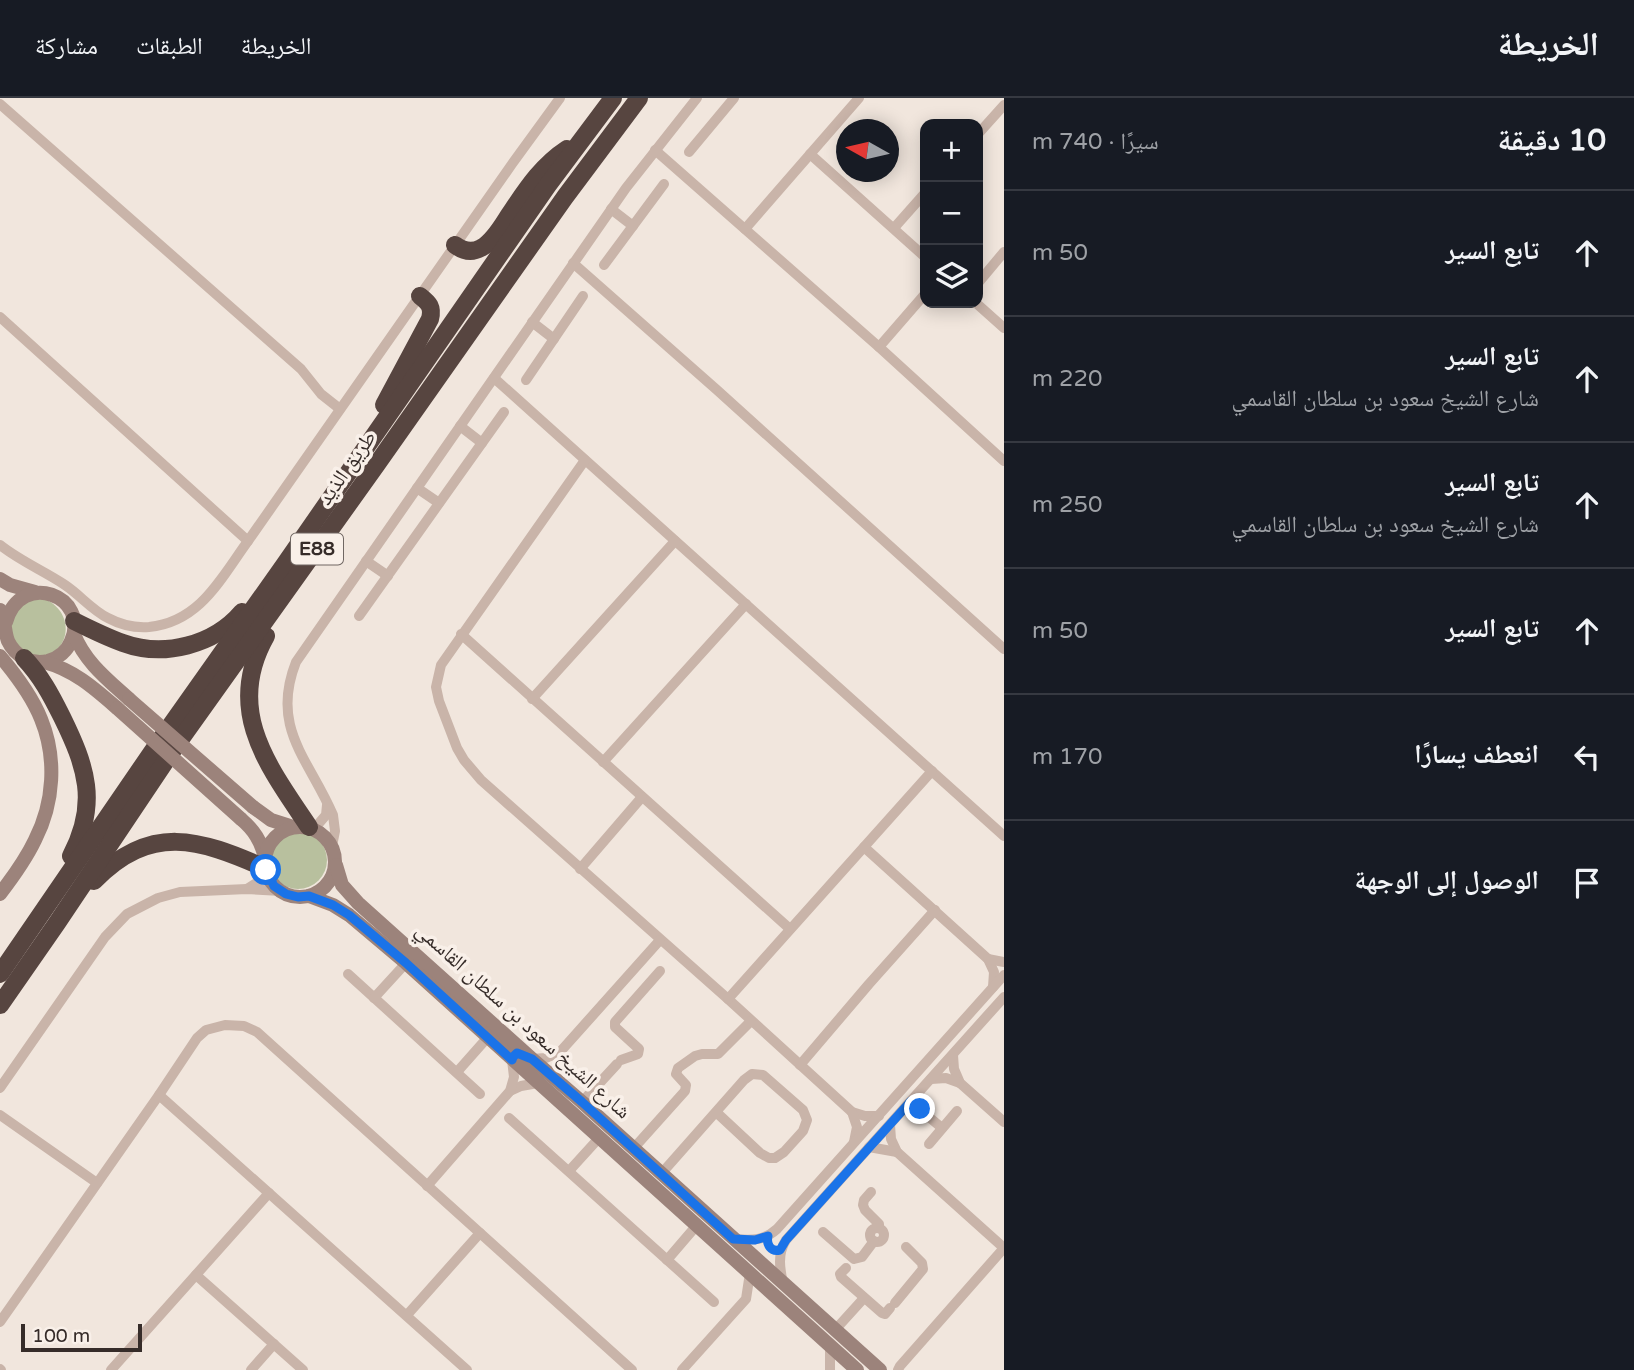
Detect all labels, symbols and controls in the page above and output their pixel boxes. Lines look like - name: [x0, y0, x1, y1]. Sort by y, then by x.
- text: الخريطة: [1498, 25, 1599, 64]
- text: مشاركة: [35, 32, 98, 61]
- text: الطبقات: [136, 32, 203, 61]
- text: الخريطة: [241, 32, 311, 61]
- north arrow: [836, 119, 899, 182]
- map controls: [920, 119, 983, 308]
- button: +: [920, 119, 983, 182]
- text: 10 دقيقة: [1498, 122, 1606, 159]
- text: سيرًا · 740 m: [1032, 128, 1159, 156]
- button: −: [920, 182, 983, 245]
- icon: ahead: [1568, 234, 1606, 272]
- text: تابع السير: [1446, 235, 1539, 266]
- text: 50 m: [1032, 239, 1088, 267]
- button: layers: [920, 245, 983, 308]
- text: تابع السير: [1446, 341, 1539, 372]
- icon: ahead: [1568, 360, 1606, 398]
- text: 220 m: [1032, 365, 1102, 393]
- text: شارع الشيخ سعود بن سلطان القاسمي: [1231, 385, 1539, 413]
- street label: طريق الذيد: [312, 426, 382, 510]
- text: تابع السير: [1446, 467, 1539, 498]
- icon: ahead: [1568, 486, 1606, 524]
- text: 250 m: [1032, 491, 1102, 519]
- text: شارع الشيخ سعود بن سلطان القاسمي: [1231, 511, 1539, 539]
- road number: E88: [291, 534, 343, 564]
- icon: ahead: [1568, 612, 1606, 650]
- text: تابع السير: [1446, 613, 1539, 644]
- text: 50 m: [1032, 617, 1088, 645]
- icon: left: [1568, 738, 1606, 776]
- text: انعطف يسارًا: [1414, 739, 1539, 770]
- text: 170 m: [1032, 743, 1102, 771]
- route start: [250, 854, 281, 885]
- icon: arrive: [1568, 864, 1606, 902]
- text: الوصول إلى الوجهة: [1355, 865, 1539, 896]
- street label: شارع الشيخ سعود بن سلطان القاسمي: [408, 918, 636, 1127]
- route end: [904, 1093, 935, 1124]
- scale bar: [21, 1321, 142, 1353]
- text: 100 m: [32, 1325, 90, 1347]

